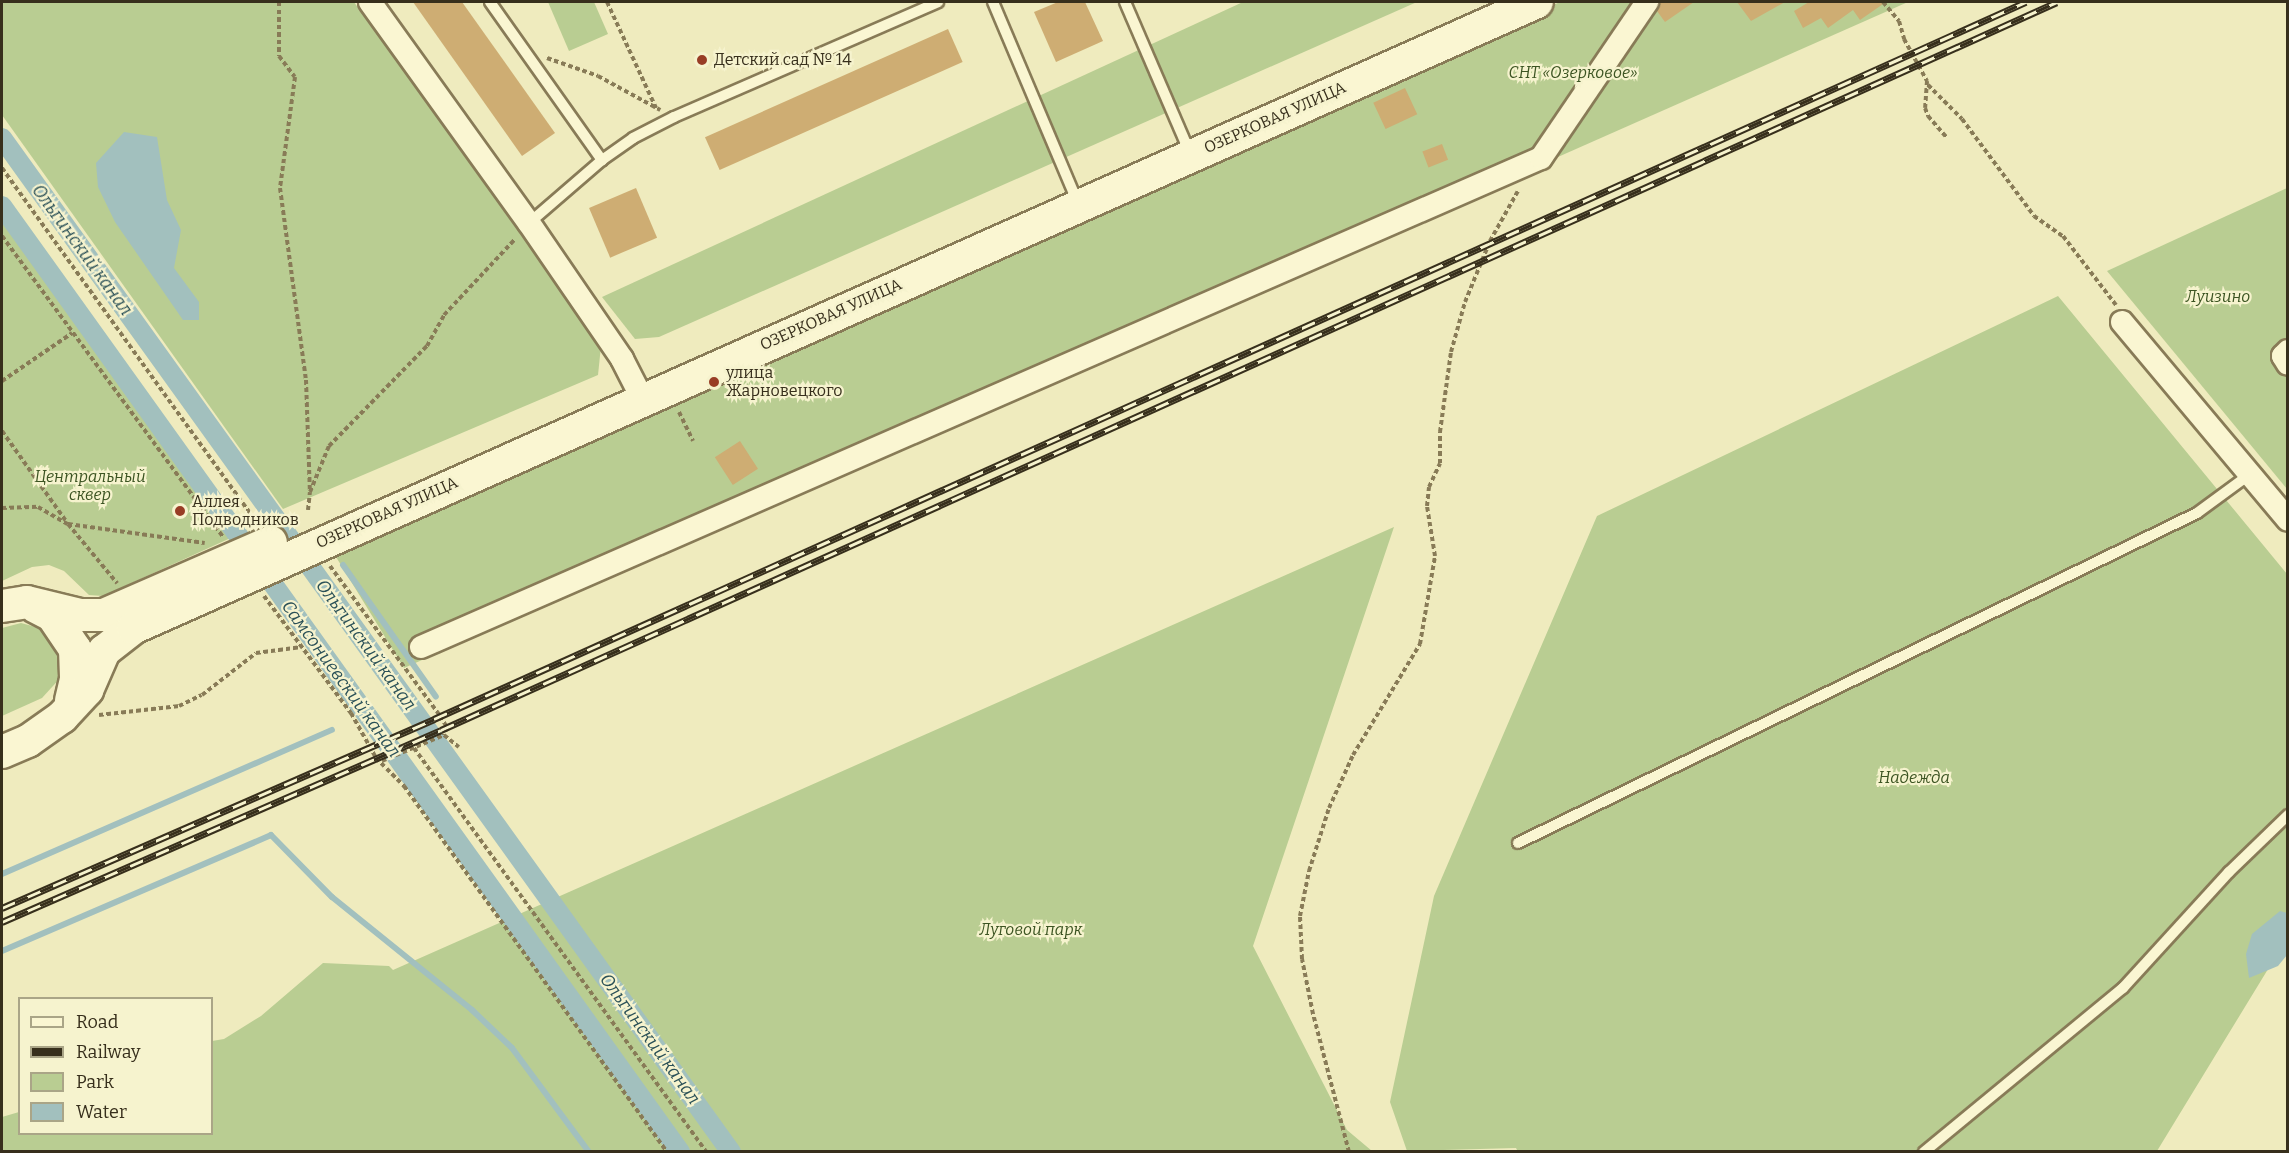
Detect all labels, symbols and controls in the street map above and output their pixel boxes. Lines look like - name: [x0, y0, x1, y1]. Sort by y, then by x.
- place label: Детский сад № 14: [714, 50, 852, 70]
- marker: Детский сад № 14: [695, 53, 709, 67]
- park label: СНТ «Озерковое»: [1508, 63, 1638, 83]
- street label: ОЗЕРКОВАЯ УЛИЦА: [1201, 78, 1349, 158]
- water label: Ольгинский канал: [27, 180, 137, 320]
- street label: ОЗЕРКОВАЯ УЛИЦА: [757, 275, 905, 355]
- park label: Луизино: [2186, 287, 2250, 307]
- place label: улица Жарновецкого: [726, 363, 842, 401]
- marker: улица Жарновецкого: [707, 375, 721, 389]
- park label: Центральный сквер: [34, 467, 146, 505]
- street label: ОЗЕРКОВАЯ УЛИЦА: [313, 473, 461, 553]
- place label: Аллея Подводников: [192, 492, 299, 530]
- marker: Аллея Подводников: [173, 504, 187, 518]
- water label: Ольгинский канал: [311, 575, 421, 715]
- water label: Самсониевский канал: [277, 596, 405, 762]
- park label: Надежда: [1878, 768, 1950, 788]
- park label: Луговой парк: [979, 920, 1083, 940]
- water label: Ольгинский канал: [595, 969, 705, 1109]
- legend: [18, 997, 213, 1135]
- text: Road: [76, 1011, 118, 1033]
- text: Railway: [76, 1041, 140, 1063]
- text: Park: [76, 1071, 114, 1093]
- text: Water: [76, 1101, 127, 1123]

